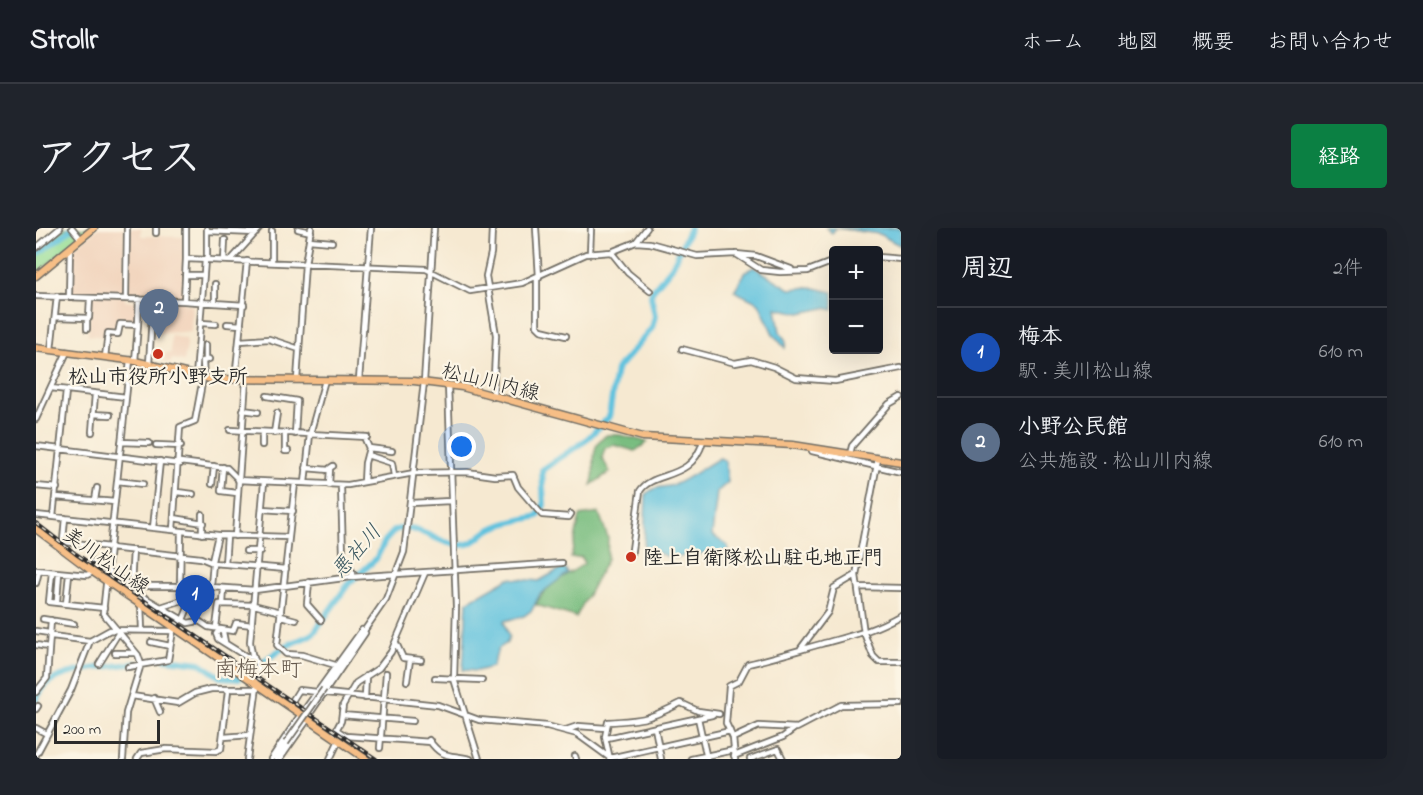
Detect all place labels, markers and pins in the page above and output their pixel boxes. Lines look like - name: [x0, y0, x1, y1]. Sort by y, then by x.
- pin: 2: [140, 290, 178, 339]
- marker: 松山市役所小野支所: [151, 347, 165, 361]
- place label: 松山市役所小野支所: [68, 364, 248, 393]
- place label: 陸上自衛隊松山駐屯地正門: [643, 545, 883, 574]
- marker: 陸上自衛隊松山駐屯地正門: [624, 550, 638, 564]
- pin: 1: [176, 576, 214, 625]

